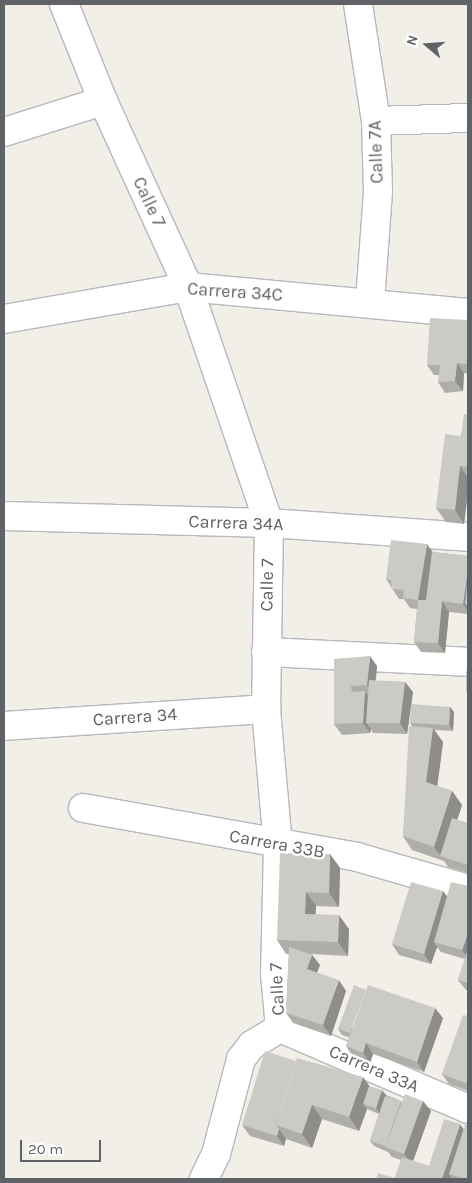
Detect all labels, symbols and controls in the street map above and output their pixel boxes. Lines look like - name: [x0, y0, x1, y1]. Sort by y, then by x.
- north arrow: [402, 20, 452, 70]
- text: N: [403, 33, 422, 48]
- street label: Calle 7A: [364, 120, 388, 184]
- street label: Calle 7: [128, 173, 170, 231]
- street label: Carrera 34C: [187, 278, 283, 306]
- street label: Carrera 34A: [188, 511, 284, 535]
- street label: Calle 7: [256, 558, 278, 612]
- street label: Carrera 34: [92, 703, 178, 731]
- street label: Carrera 33B: [228, 825, 326, 863]
- street label: Calle 7: [265, 962, 289, 1016]
- street label: Carrera 33A: [326, 1040, 422, 1098]
- scale bar: [22, 1130, 104, 1162]
- text: 20 m: [28, 1140, 63, 1158]

